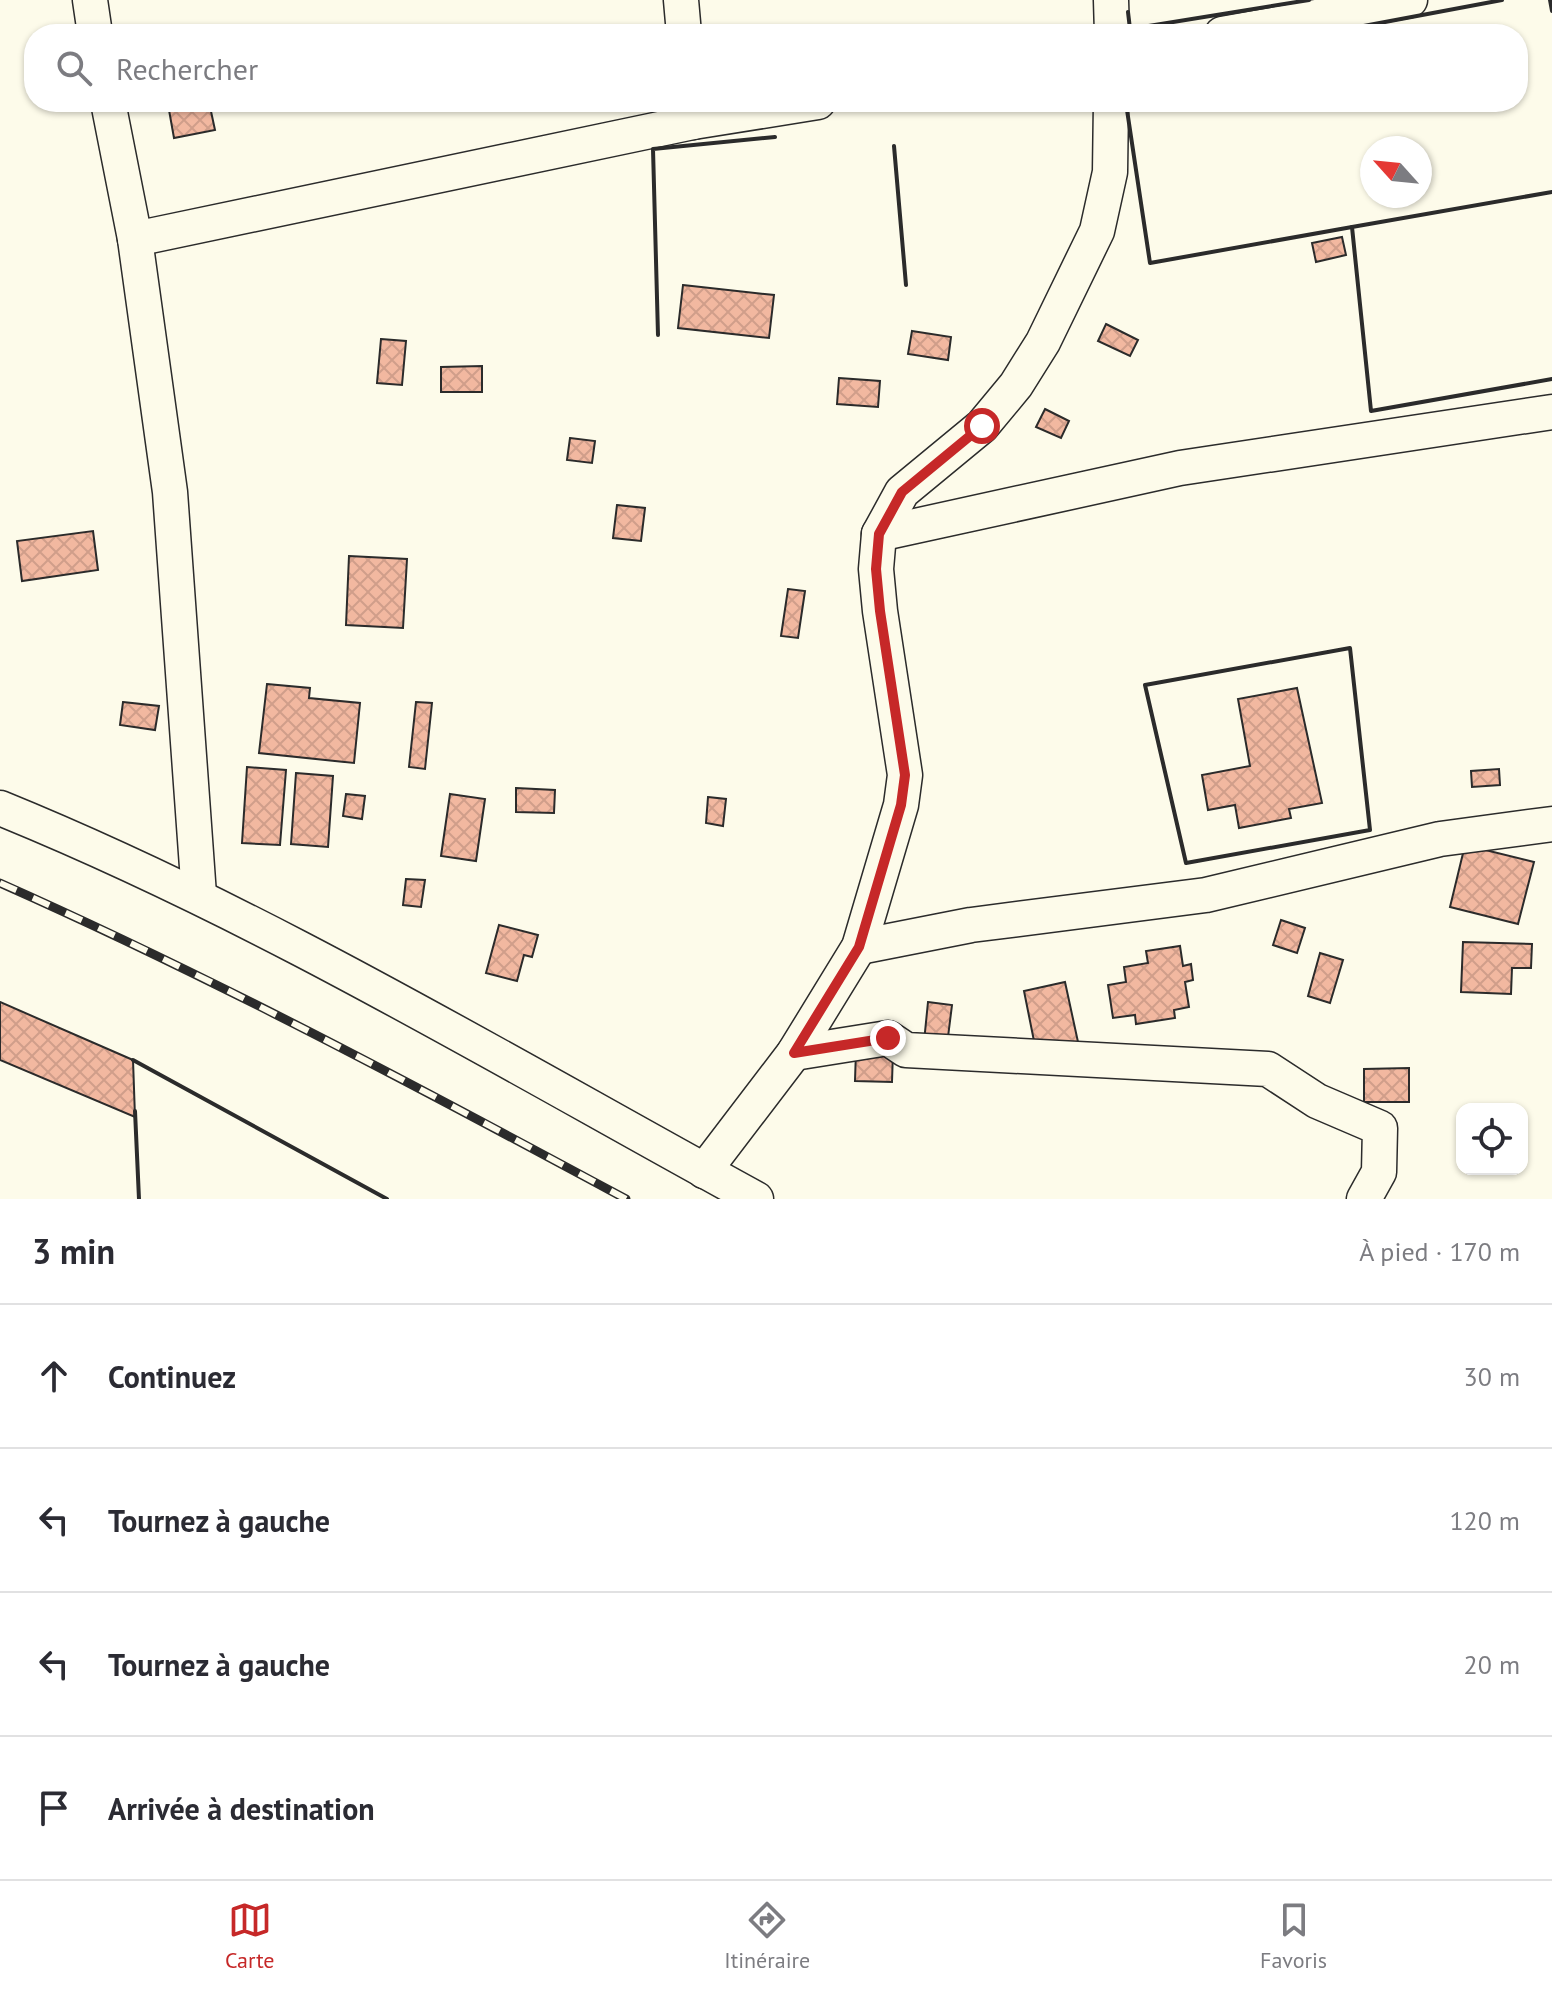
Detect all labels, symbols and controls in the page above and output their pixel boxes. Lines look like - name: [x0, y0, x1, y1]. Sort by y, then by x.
- search box: [24, 24, 1528, 112]
- icon: search: [52, 46, 96, 90]
- text: Rechercher: [116, 49, 258, 88]
- north arrow: [1360, 136, 1432, 208]
- route start: [964, 408, 1000, 444]
- route end: [870, 1020, 906, 1056]
- map controls: [1456, 1103, 1528, 1175]
- button: locate: [1456, 1103, 1528, 1175]
- text: 3 min: [32, 1229, 115, 1273]
- text: À pied · 170 m: [1359, 1235, 1520, 1268]
- icon: ahead: [32, 1354, 76, 1398]
- text: Continuez: [108, 1357, 236, 1396]
- text: 30 m: [1464, 1360, 1520, 1393]
- icon: left: [32, 1498, 76, 1542]
- text: Tournez à gauche: [108, 1501, 330, 1540]
- text: 120 m: [1449, 1504, 1520, 1537]
- icon: left: [32, 1642, 76, 1686]
- text: Tournez à gauche: [108, 1645, 330, 1684]
- text: 20 m: [1464, 1648, 1520, 1681]
- icon: arrive: [32, 1786, 76, 1830]
- text: Arrivée à destination: [108, 1789, 375, 1828]
- tab: Carte: [225, 1898, 275, 1974]
- tab: Itinéraire: [724, 1898, 810, 1974]
- tab: Favoris: [1260, 1898, 1327, 1974]

